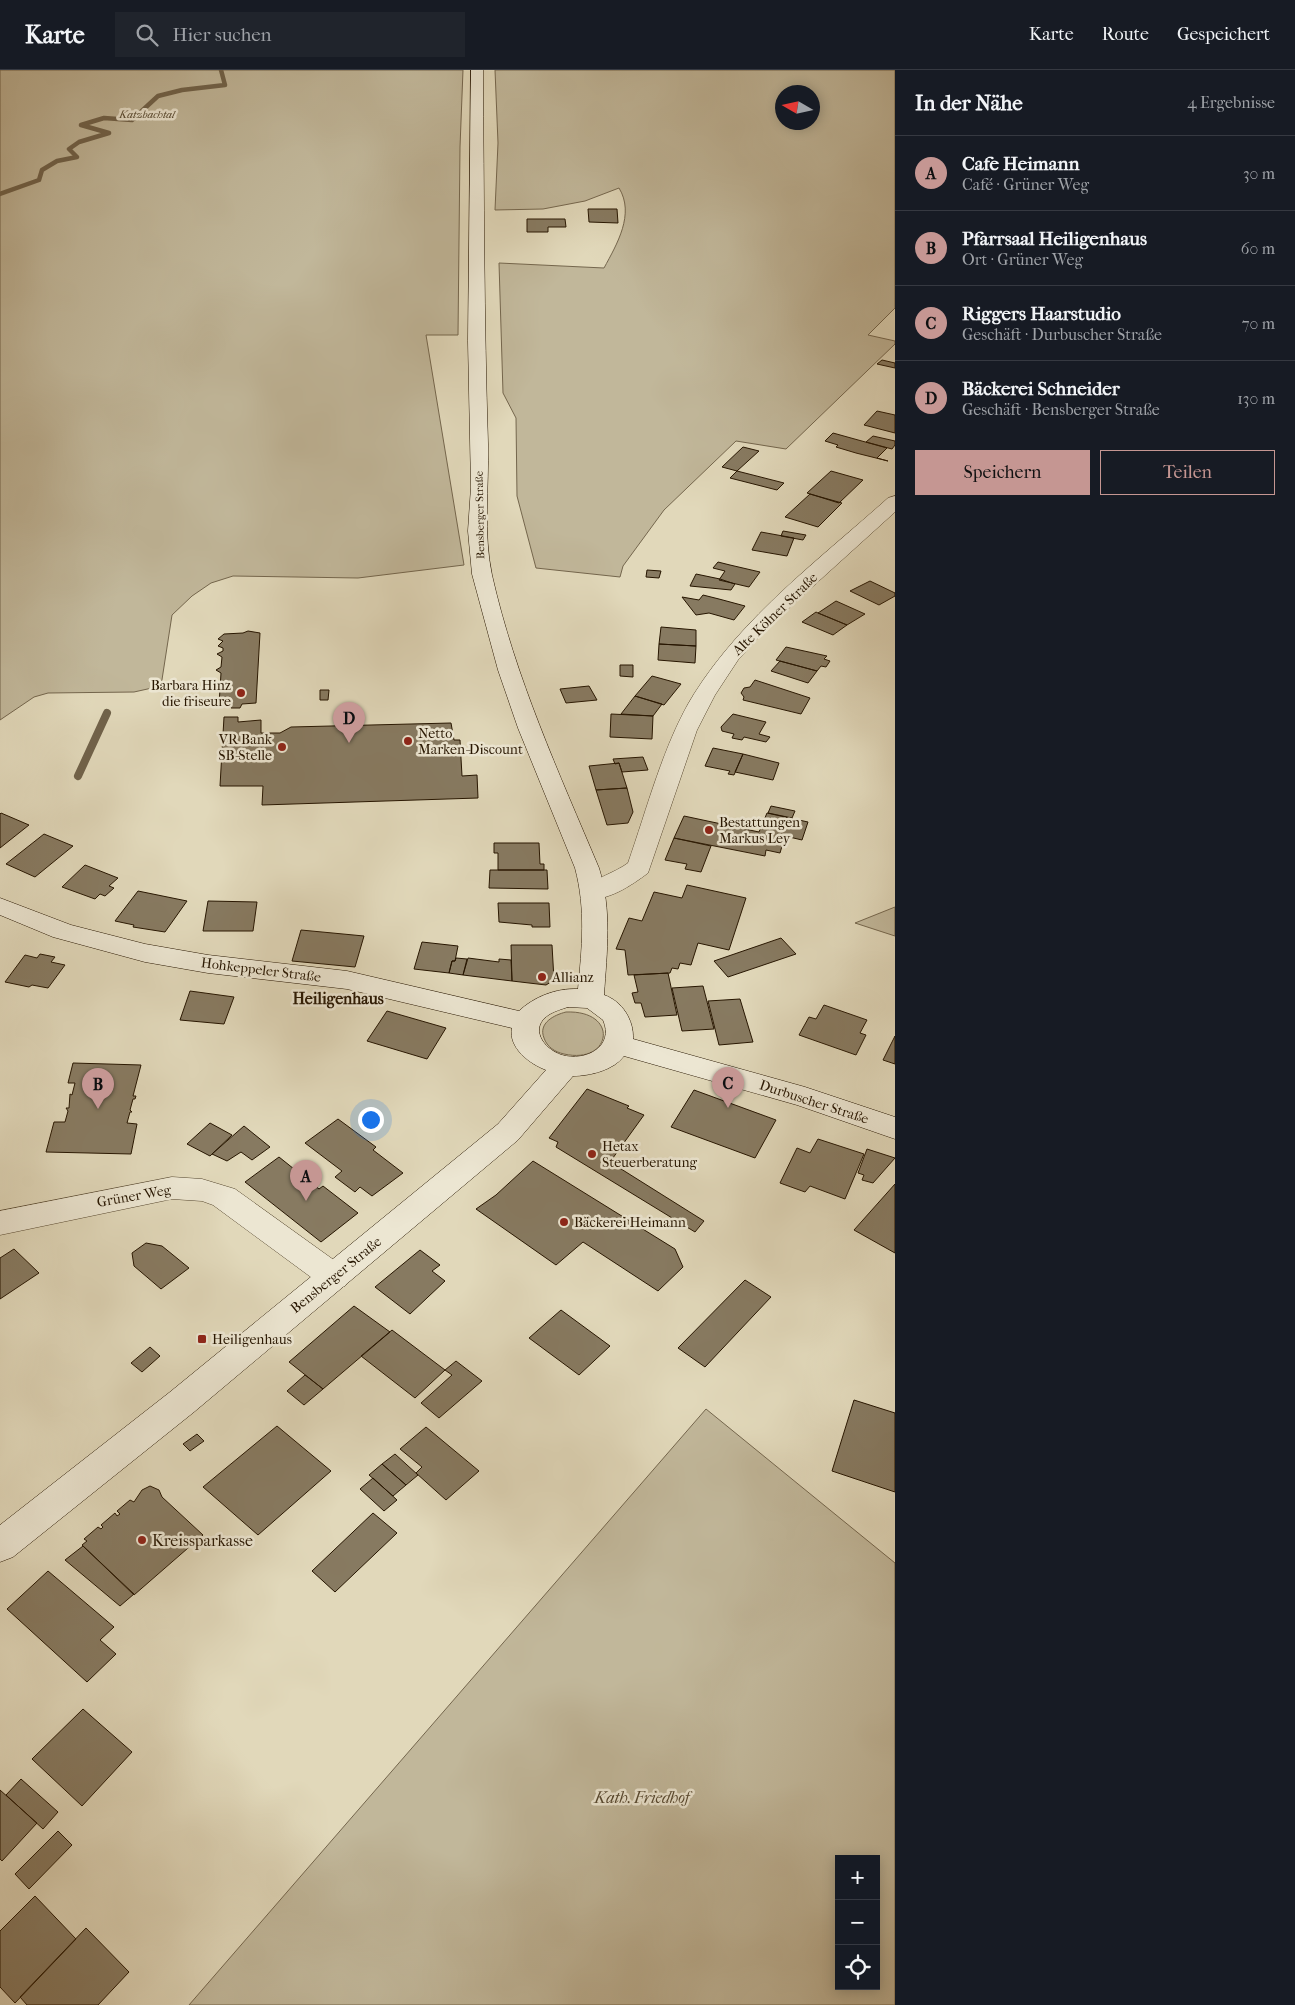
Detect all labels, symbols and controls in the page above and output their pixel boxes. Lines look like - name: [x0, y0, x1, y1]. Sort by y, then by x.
- search box: [115, 12, 465, 57]
- text: Karte: [25, 21, 85, 49]
- icon: search: [133, 21, 161, 49]
- text: Hier suchen: [173, 24, 272, 46]
- text: Karte: [1029, 24, 1074, 45]
- text: Route: [1102, 24, 1149, 45]
- text: Gespeichert: [1177, 24, 1270, 45]
- north arrow: [775, 85, 820, 130]
- text: In der Nähe: [915, 91, 1023, 115]
- text: 4 Ergebnisse: [1187, 93, 1275, 112]
- park label: Katzbachtal: [118, 108, 176, 121]
- text: Cafe Heimann: [962, 153, 1080, 175]
- text: A: [926, 164, 936, 183]
- text: 30 m: [1243, 164, 1275, 183]
- text: Café · Grüner Weg: [962, 175, 1089, 194]
- text: Pfarrsaal Heiligenhaus: [962, 228, 1147, 250]
- text: B: [926, 239, 936, 258]
- text: 60 m: [1241, 239, 1275, 258]
- text: Ort · Grüner Weg: [962, 250, 1083, 269]
- text: Riggers Haarstudio: [962, 303, 1121, 325]
- text: C: [926, 314, 936, 333]
- text: 70 m: [1242, 314, 1275, 333]
- text: Geschäft · Durbuscher Straße: [962, 325, 1162, 344]
- text: Bäckerei Schneider: [962, 378, 1120, 400]
- text: D: [925, 389, 937, 408]
- text: 130 m: [1237, 389, 1275, 408]
- text: Geschäft · Bensberger Straße: [962, 400, 1160, 419]
- button: Speichern: [915, 450, 1090, 495]
- button: Teilen: [1100, 450, 1275, 495]
- street label: Bensberger Straße: [473, 470, 487, 559]
- street label: Alte Kölner Straße: [728, 569, 821, 660]
- place label: Barbara Hinz die friseure: [151, 677, 231, 710]
- marker: Barbara Hinz die friseure: [235, 687, 247, 699]
- pin: D: [333, 702, 365, 743]
- place label: Netto Marken-Discount: [418, 725, 523, 758]
- place label: VR Bank SB-Stelle: [218, 731, 273, 764]
- marker: Netto Marken-Discount: [402, 735, 414, 747]
- marker: VR Bank SB-Stelle: [276, 741, 288, 753]
- place label: Bestattungen Markus Ley: [719, 814, 800, 847]
- marker: Bestattungen Markus Ley: [703, 824, 715, 836]
- street label: Hohkeppeler Straße: [200, 954, 322, 986]
- place label: Allianz: [551, 969, 594, 986]
- marker: Allianz: [536, 971, 548, 983]
- district label: Heiligenhaus: [292, 989, 384, 1009]
- pin: C: [712, 1067, 744, 1108]
- pin: B: [82, 1068, 114, 1109]
- street label: Durbuscher Straße: [757, 1076, 871, 1128]
- your location: [358, 1107, 384, 1133]
- place label: Hetax Steuerberatung: [602, 1138, 698, 1171]
- marker: Hetax Steuerberatung: [586, 1148, 598, 1160]
- pin: A: [290, 1160, 322, 1201]
- street label: Grüner Weg: [96, 1181, 173, 1211]
- place label: Bäckerei Heimann: [574, 1214, 686, 1231]
- marker: Bäckerei Heimann: [558, 1216, 570, 1228]
- street label: Bensberger Straße: [287, 1233, 385, 1317]
- place label: Heiligenhaus: [212, 1331, 292, 1348]
- marker: Heiligenhaus: [196, 1333, 208, 1345]
- place label: Kreissparkasse: [152, 1531, 253, 1550]
- marker: Kreissparkasse: [136, 1534, 148, 1546]
- park label: Kath. Friedhof: [594, 1788, 693, 1807]
- map controls: [835, 1855, 880, 1990]
- button: +: [835, 1855, 880, 1900]
- button: −: [835, 1900, 880, 1945]
- button: locate: [835, 1945, 880, 1990]

